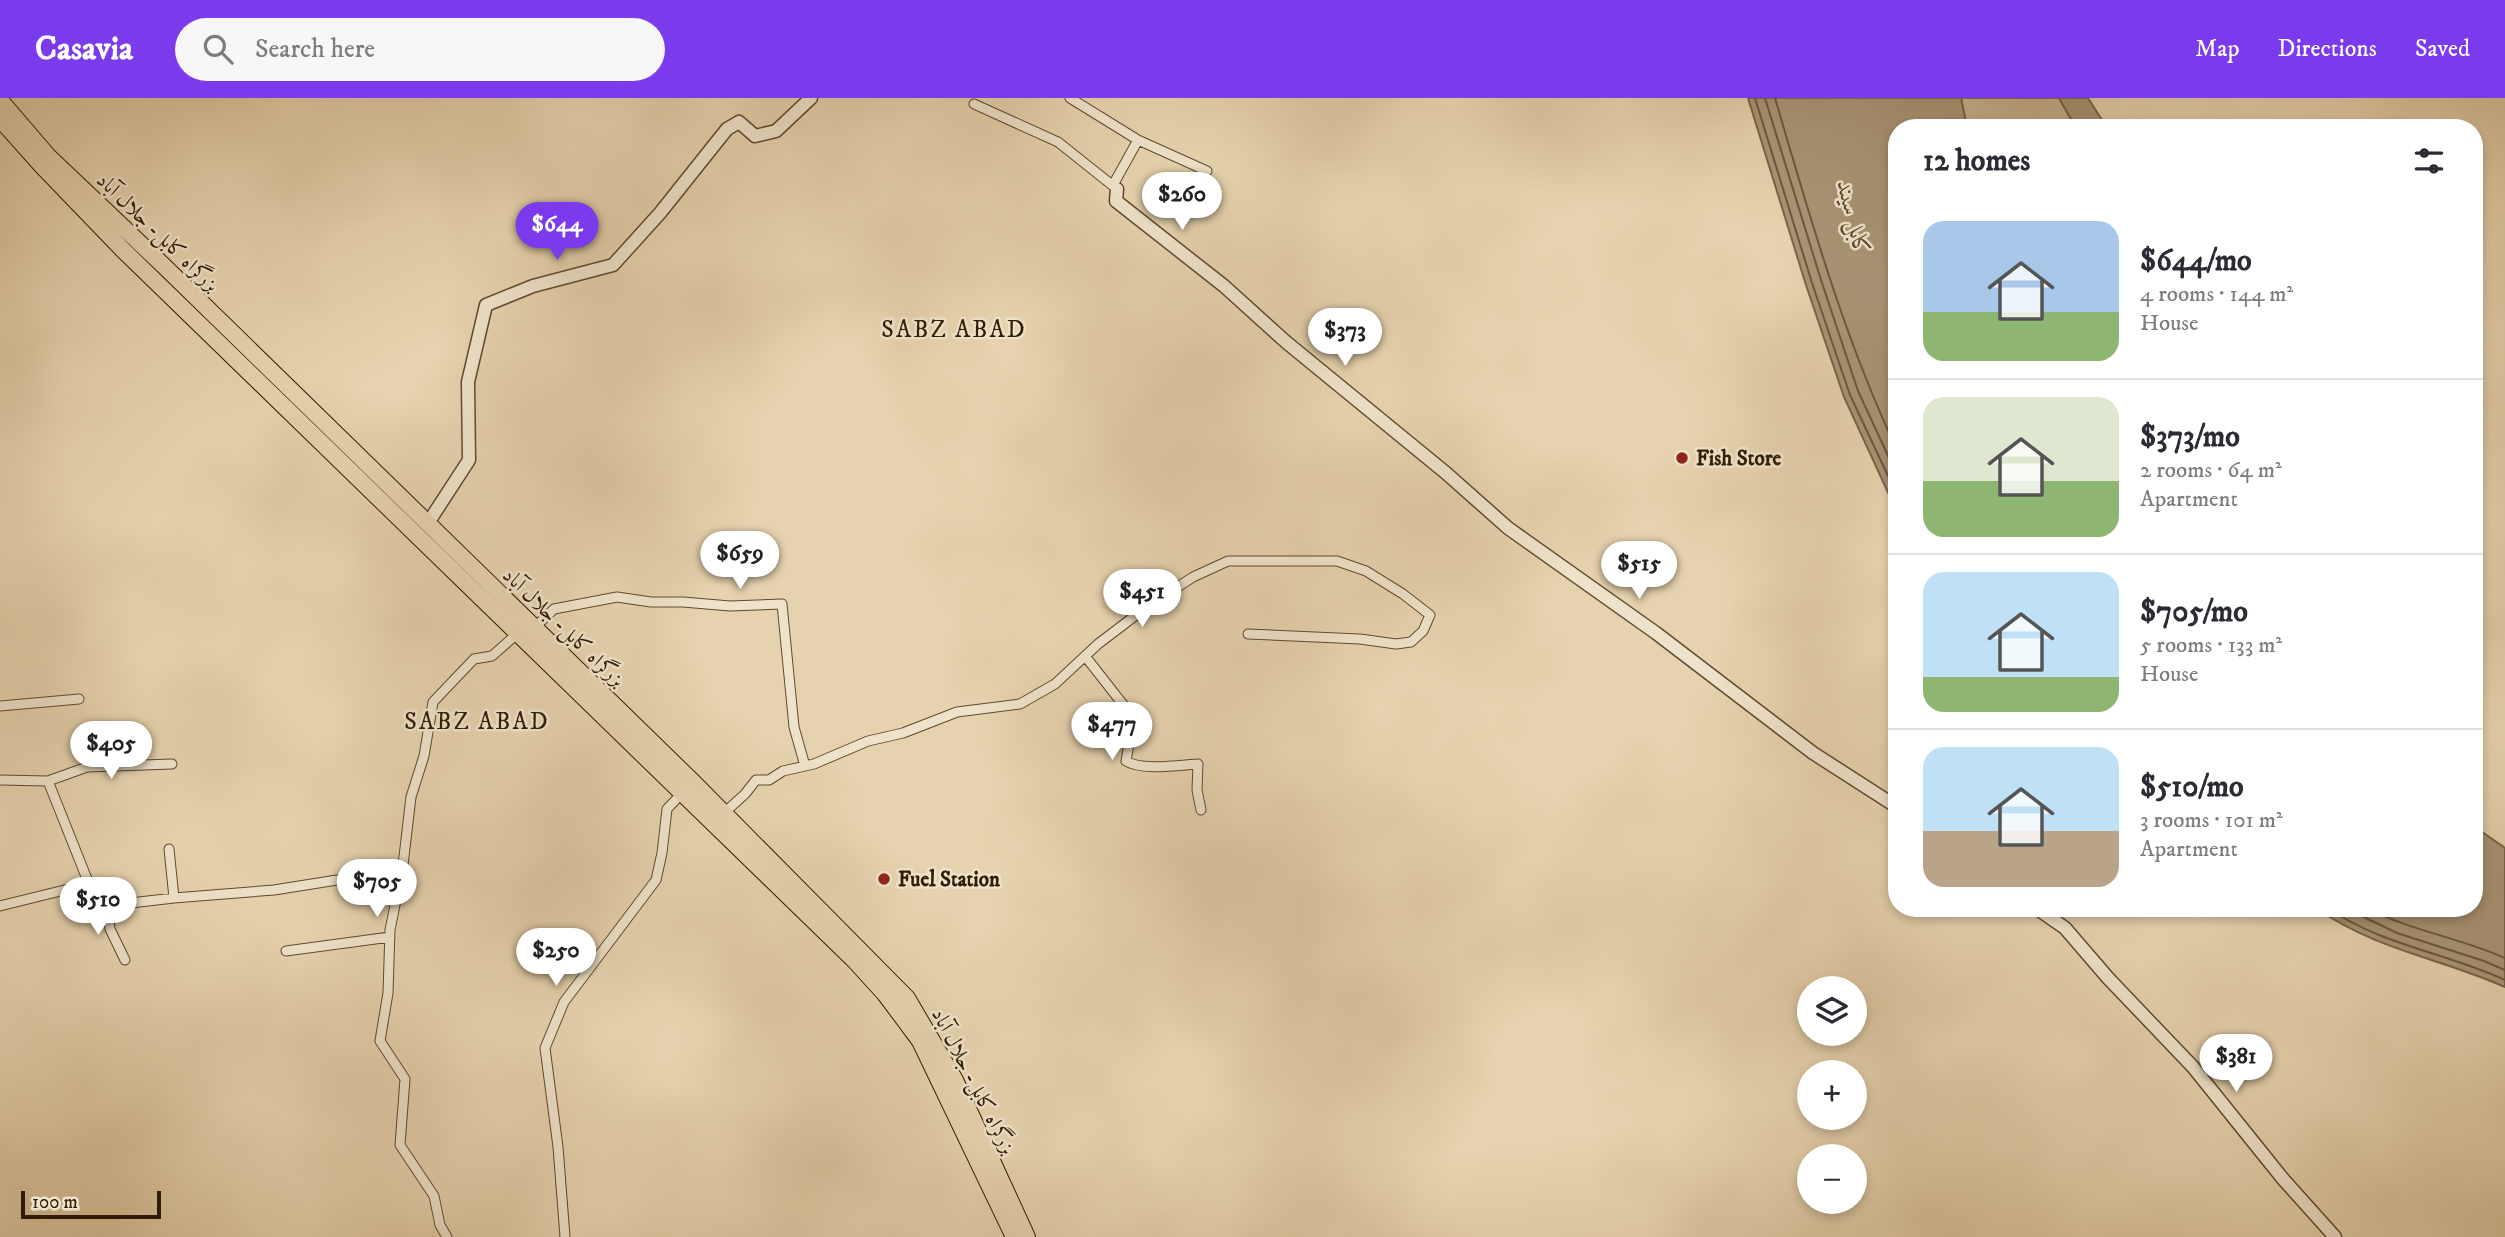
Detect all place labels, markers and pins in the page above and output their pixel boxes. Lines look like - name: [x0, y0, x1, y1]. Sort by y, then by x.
- pin: $260: [1141, 172, 1223, 232]
- pin: $644: [516, 202, 598, 262]
- pin: $373: [1304, 308, 1386, 368]
- place label: Fish Store: [1696, 446, 1782, 472]
- marker: Fish Store: [1674, 450, 1690, 466]
- pin: $659: [699, 532, 781, 591]
- pin: $515: [1598, 542, 1680, 601]
- pin: $451: [1101, 570, 1183, 629]
- pin: $477: [1071, 702, 1153, 762]
- pin: $405: [70, 722, 152, 781]
- pin: $705: [336, 860, 418, 919]
- place label: Fuel Station: [898, 867, 1001, 893]
- marker: Fuel Station: [876, 871, 892, 887]
- pin: $510: [57, 878, 139, 937]
- pin: $250: [515, 928, 597, 988]
- pin: $381: [2195, 1034, 2277, 1094]

